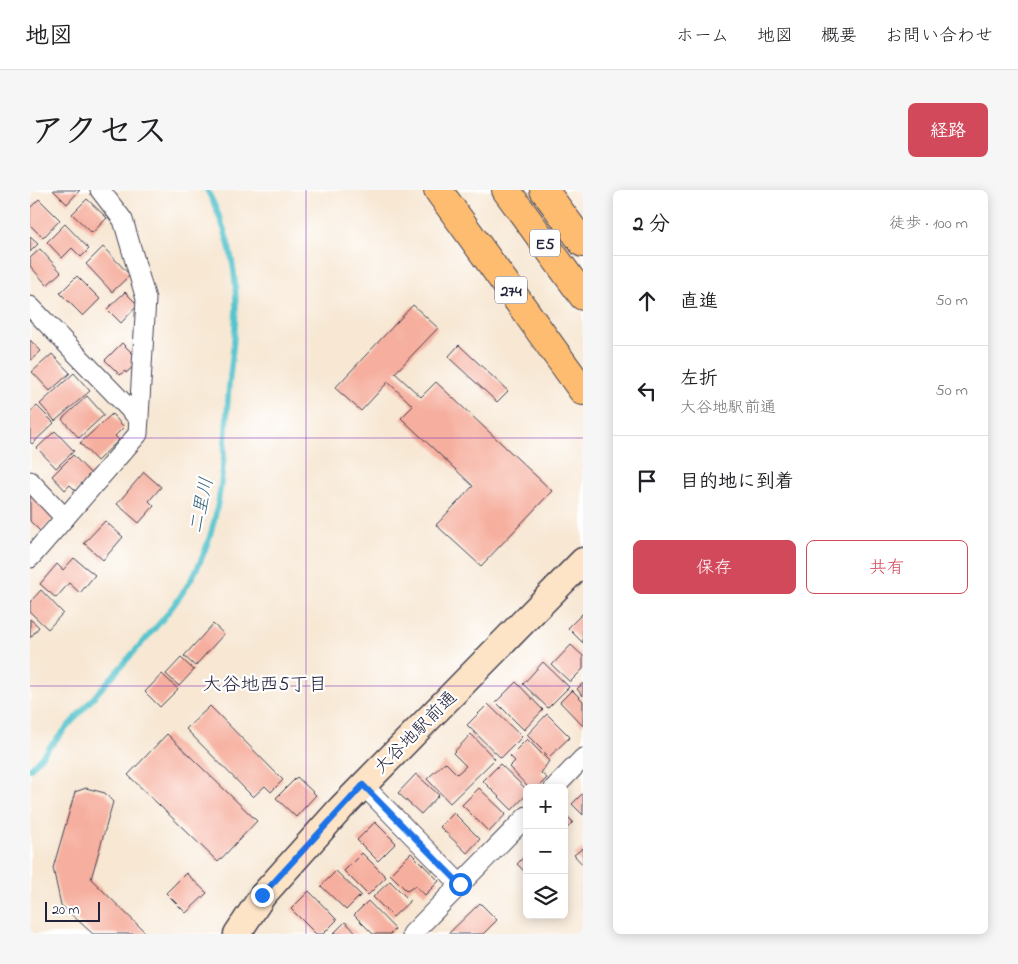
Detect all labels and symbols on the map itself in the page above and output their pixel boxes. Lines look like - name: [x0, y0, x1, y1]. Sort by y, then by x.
- road number: E5: [530, 230, 560, 256]
- road number: 274: [495, 276, 527, 304]
- water label: 二里川: [183, 475, 222, 536]
- district label: 大谷地西5丁目: [203, 672, 327, 699]
- street label: 大谷地駅前通: [369, 686, 464, 781]
- route start: [449, 873, 472, 896]
- route end: [251, 884, 274, 907]
- scale bar: [45, 899, 100, 922]

